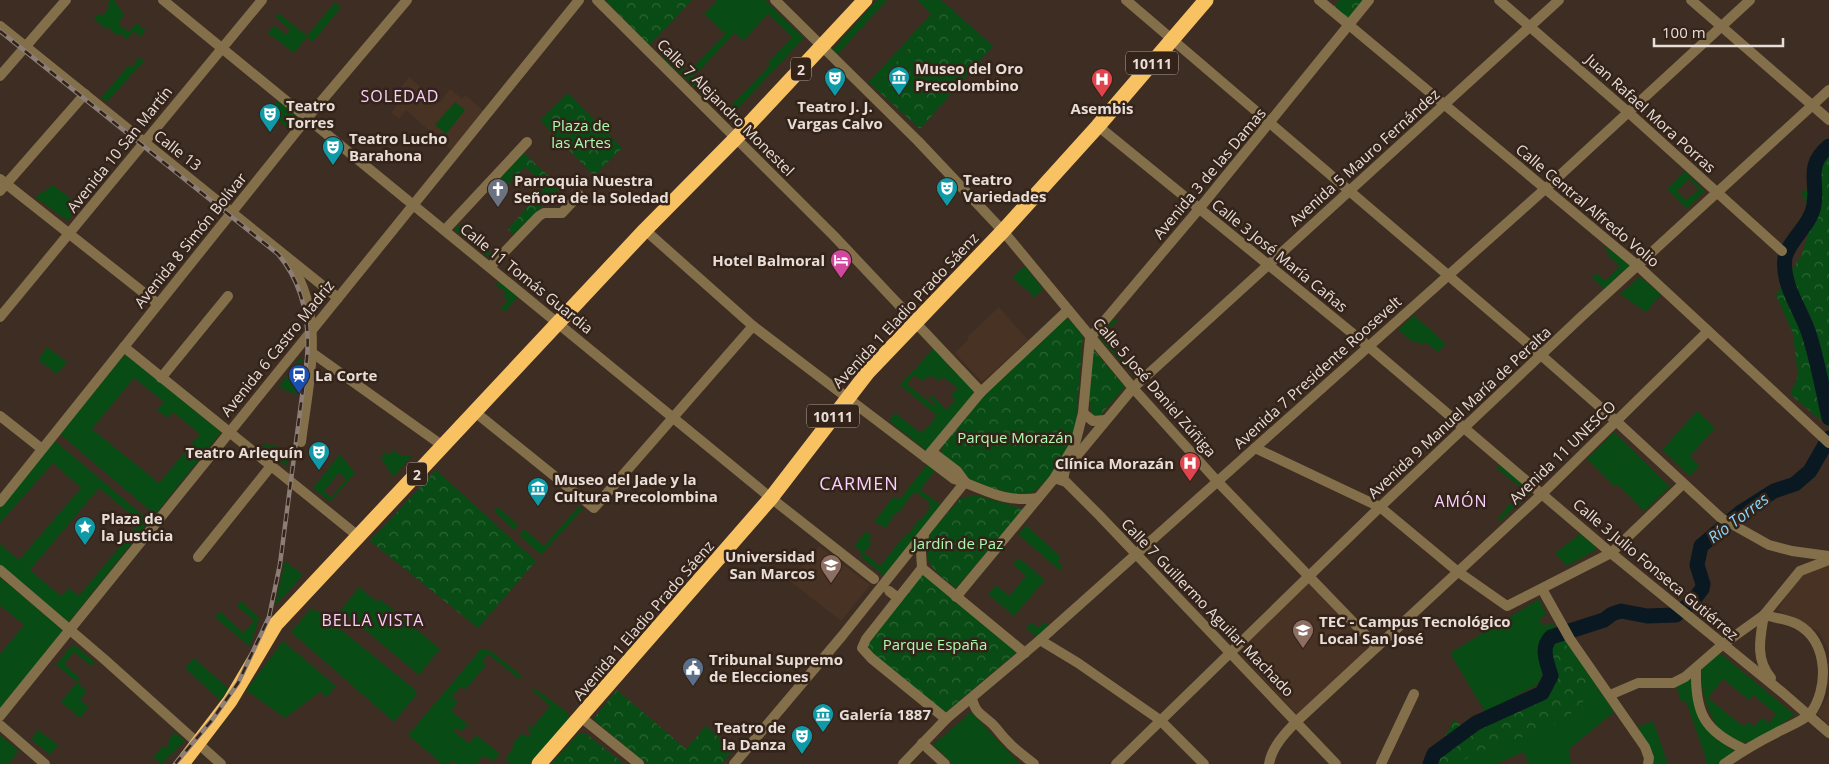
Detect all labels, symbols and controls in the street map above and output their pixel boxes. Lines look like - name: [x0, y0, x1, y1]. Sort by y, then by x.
- scale bar: [1654, 15, 1783, 47]
- text: 100 m: [1662, 22, 1706, 42]
- street label: Calle 7 Alejandro Monestel: [653, 34, 799, 180]
- street label: Juan Rafael Mora Porras: [1580, 48, 1720, 177]
- road number: 10111: [1126, 52, 1178, 74]
- road number: 2: [791, 58, 811, 80]
- place label: Museo del Oro Precolombino: [915, 58, 1023, 95]
- museum icon: Museo del Oro Precolombino: [887, 65, 911, 96]
- theatre icon: Teatro J. J. Vargas Calvo: [823, 66, 847, 97]
- hospital icon: Asembis: [1090, 67, 1114, 98]
- street label: Avenida 10 San Martín: [62, 82, 176, 216]
- street label: Avenida 5 Mauro Fernández: [1284, 84, 1444, 230]
- district label: SOLEDAD: [361, 85, 439, 107]
- place label: Teatro Torres: [286, 95, 335, 132]
- place label: Teatro J. J. Vargas Calvo: [787, 96, 883, 133]
- place label: Asembis: [1071, 98, 1133, 118]
- theatre icon: Teatro Torres: [258, 102, 282, 133]
- street label: Avenida 3 de las Damas: [1148, 103, 1270, 243]
- park label: Plaza de las Artes: [551, 115, 611, 152]
- street label: Calle 13: [150, 125, 206, 175]
- place label: Teatro Lucho Barahona: [349, 128, 447, 165]
- theatre icon: Teatro Lucho Barahona: [321, 135, 345, 166]
- street label: Calle Central Alfredo Volio: [1512, 139, 1664, 271]
- street label: Avenida 8 Simón Bolívar: [129, 168, 251, 312]
- place label: Teatro Variedades: [963, 169, 1046, 206]
- place label: Parroquia Nuestra Señora de la Soledad: [514, 170, 669, 207]
- theatre icon: Teatro Variedades: [935, 176, 959, 207]
- church icon: Parroquia Nuestra Señora de la Soledad: [486, 177, 510, 208]
- street label: Calle 3 José María Cañas: [1208, 194, 1352, 316]
- street label: Calle 11 Tomás Guardia: [457, 218, 597, 338]
- street label: Avenida 1 Eladio Prado Sáenz: [828, 228, 982, 392]
- hotel icon: Hotel Balmoral: [829, 248, 853, 279]
- place label: Hotel Balmoral: [712, 250, 825, 270]
- street label: Avenida 6 Castro Madriz: [216, 276, 338, 420]
- street label: Avenida 7 Presidente Roosevelt: [1229, 291, 1405, 453]
- street label: Calle 5 José Daniel Zúñiga: [1089, 313, 1221, 461]
- street label: Avenida 9 Manuel María de Peralta: [1363, 322, 1555, 502]
- station icon: La Corte: [287, 363, 311, 394]
- place label: La Corte: [315, 365, 378, 385]
- street label: Avenida 11 UNESCO: [1504, 396, 1620, 508]
- road number: 10111: [807, 404, 859, 428]
- park label: Parque Morazán: [957, 427, 1073, 447]
- theatre icon: Teatro Arlequín: [307, 440, 331, 471]
- place label: Teatro Arlequín: [185, 442, 303, 462]
- hospital icon: Clínica Morazán: [1178, 451, 1202, 482]
- place label: Clínica Morazán: [1055, 453, 1174, 473]
- road number: 2: [407, 462, 427, 486]
- place label: Museo del Jade y la Cultura Precolombina: [554, 469, 718, 506]
- district label: CARMEN: [819, 471, 899, 495]
- museum icon: Museo del Jade y la Cultura Precolombina: [526, 476, 550, 507]
- water label: Río Torres: [1703, 488, 1773, 548]
- district label: AMÓN: [1435, 490, 1488, 512]
- street label: Calle 3 Julio Fonseca Gutiérrez: [1569, 494, 1743, 644]
- place label: Plaza de la Justicia: [101, 508, 173, 545]
- street label: Calle 7 Guillermo Aguilar Machado: [1117, 514, 1299, 700]
- place icon: Plaza de la Justicia: [73, 515, 97, 546]
- park label: Jardín de Paz: [911, 533, 1003, 553]
- street label: Avenida 1 Eladio Prado Sáenz: [568, 536, 718, 704]
- place label: Universidad San Marcos: [725, 546, 815, 583]
- school or university icon: Universidad San Marcos: [819, 553, 843, 584]
- district label: BELLA VISTA: [322, 609, 424, 631]
- place label: TEC - Campus Tecnológico Local San José: [1319, 611, 1511, 648]
- school or university icon: TEC - Campus Tecnológico Local San José: [1291, 618, 1315, 649]
- park label: Parque España: [883, 634, 987, 654]
- place label: Tribunal Supremo de Elecciones: [709, 649, 843, 686]
- public building icon: Tribunal Supremo de Elecciones: [681, 656, 705, 687]
- museum icon: Galería 1887: [811, 702, 835, 733]
- place label: Galería 1887: [839, 704, 931, 724]
- place label: Teatro de la Danza: [715, 717, 786, 754]
- theatre icon: Teatro de la Danza: [790, 724, 814, 755]

